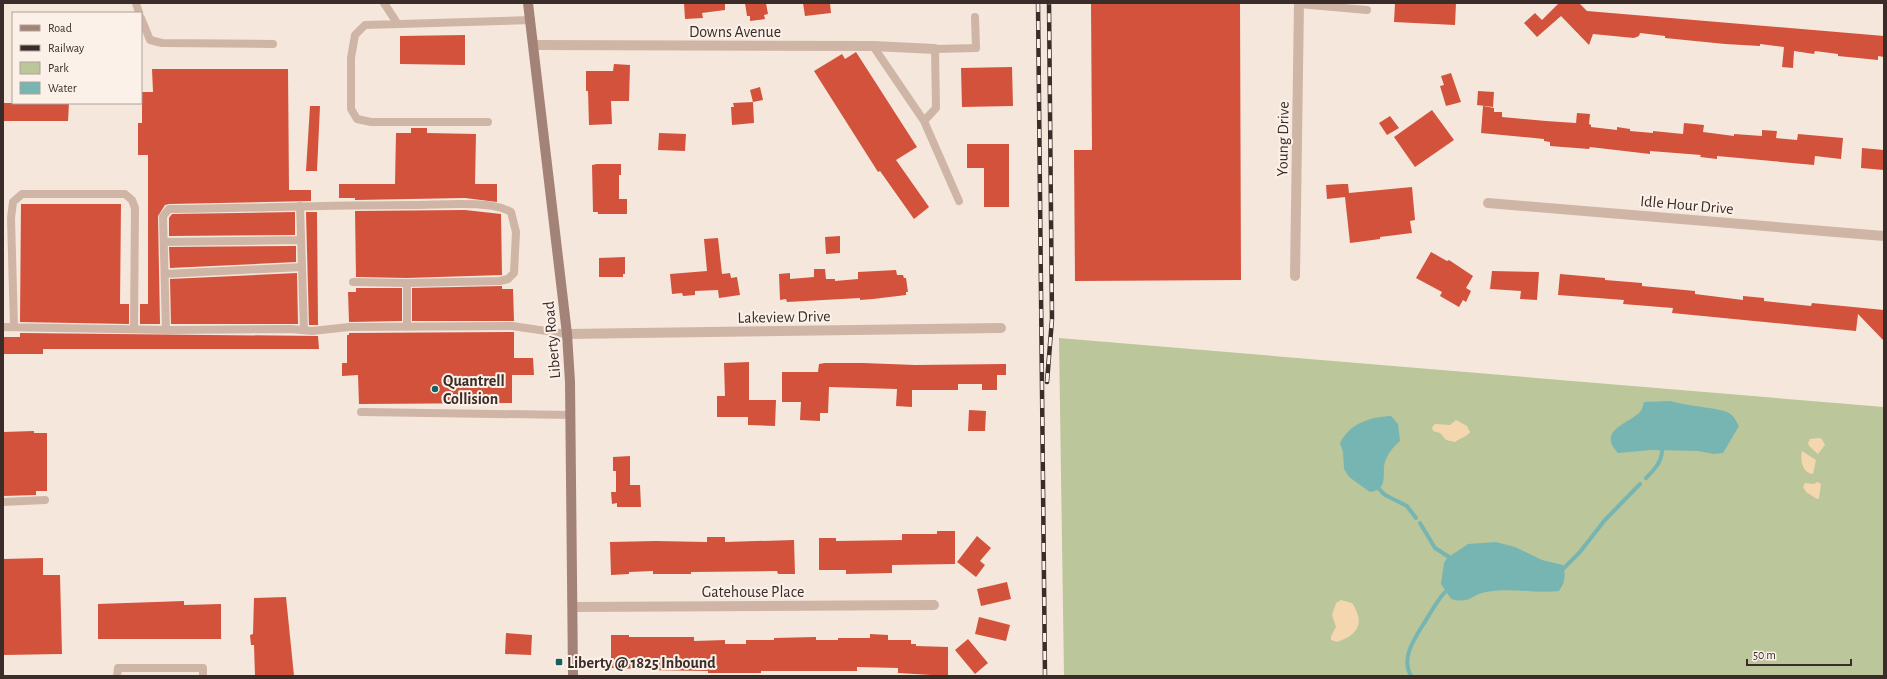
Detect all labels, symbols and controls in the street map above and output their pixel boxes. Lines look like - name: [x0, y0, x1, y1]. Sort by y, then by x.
- legend: [12, 12, 142, 104]
- text: Road: [48, 22, 72, 34]
- street label: Downs Avenue: [689, 24, 781, 40]
- text: Railway: [48, 42, 84, 55]
- text: Park: [48, 62, 69, 74]
- text: Water: [48, 82, 77, 94]
- street label: Young Drive: [1274, 101, 1292, 177]
- street label: Idle Hour Drive: [1639, 193, 1734, 217]
- street label: Liberty Road: [541, 300, 564, 379]
- street label: Lakeview Drive: [737, 308, 831, 326]
- place label: Quantrell Collision: [443, 373, 505, 407]
- marker: Quantrell Collision: [430, 384, 440, 394]
- street label: Gatehouse Place: [702, 584, 804, 600]
- scale bar: [1747, 641, 1851, 667]
- text: 50 m: [1753, 649, 1776, 661]
- place label: Liberty @ 1825 Inbound: [567, 655, 716, 672]
- marker: Liberty @ 1825 Inbound: [554, 657, 564, 667]

